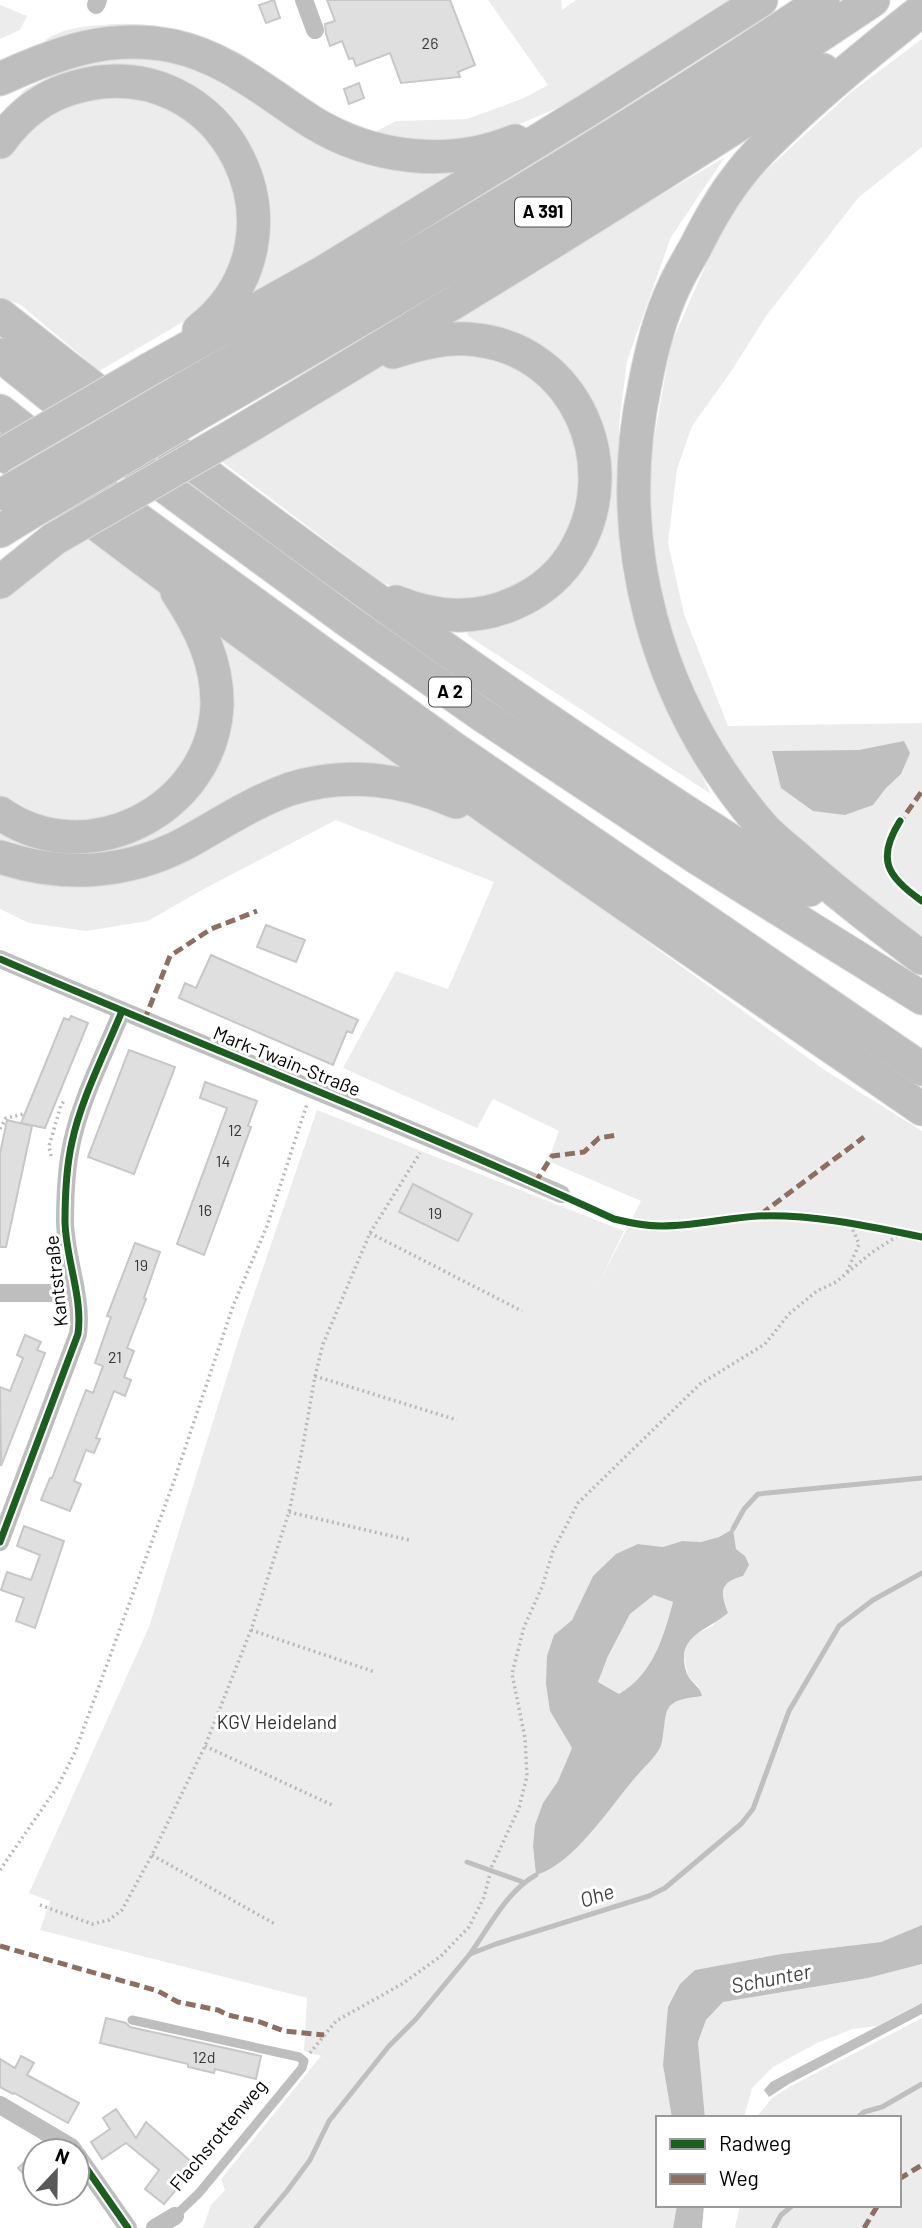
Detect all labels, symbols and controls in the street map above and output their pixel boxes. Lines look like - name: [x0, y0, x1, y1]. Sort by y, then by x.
- house number: 26: [422, 33, 438, 52]
- road number: A 391: [515, 197, 571, 226]
- road number: A 2: [429, 678, 471, 706]
- street label: Mark-Twain-Straße: [210, 1020, 364, 1101]
- house number: 12: [228, 1120, 242, 1139]
- house number: 14: [216, 1151, 230, 1170]
- house number: 16: [198, 1200, 212, 1219]
- house number: 19: [428, 1203, 442, 1222]
- street label: Kantstraße: [39, 1234, 72, 1328]
- house number: 19: [134, 1255, 148, 1274]
- house number: 21: [108, 1347, 122, 1366]
- park label: KGV Heideland: [217, 1710, 337, 1733]
- water label: Ohe: [576, 1877, 617, 1912]
- water label: Schunter: [729, 1957, 813, 1998]
- house number: 12d: [193, 2047, 215, 2066]
- street label: Flachsrottenweg: [164, 2074, 271, 2195]
- legend: [656, 2116, 901, 2207]
- text: Radweg: [719, 2130, 791, 2155]
- north arrow: [21, 2137, 91, 2207]
- text: N: [52, 2143, 73, 2169]
- text: Weg: [719, 2165, 759, 2190]

